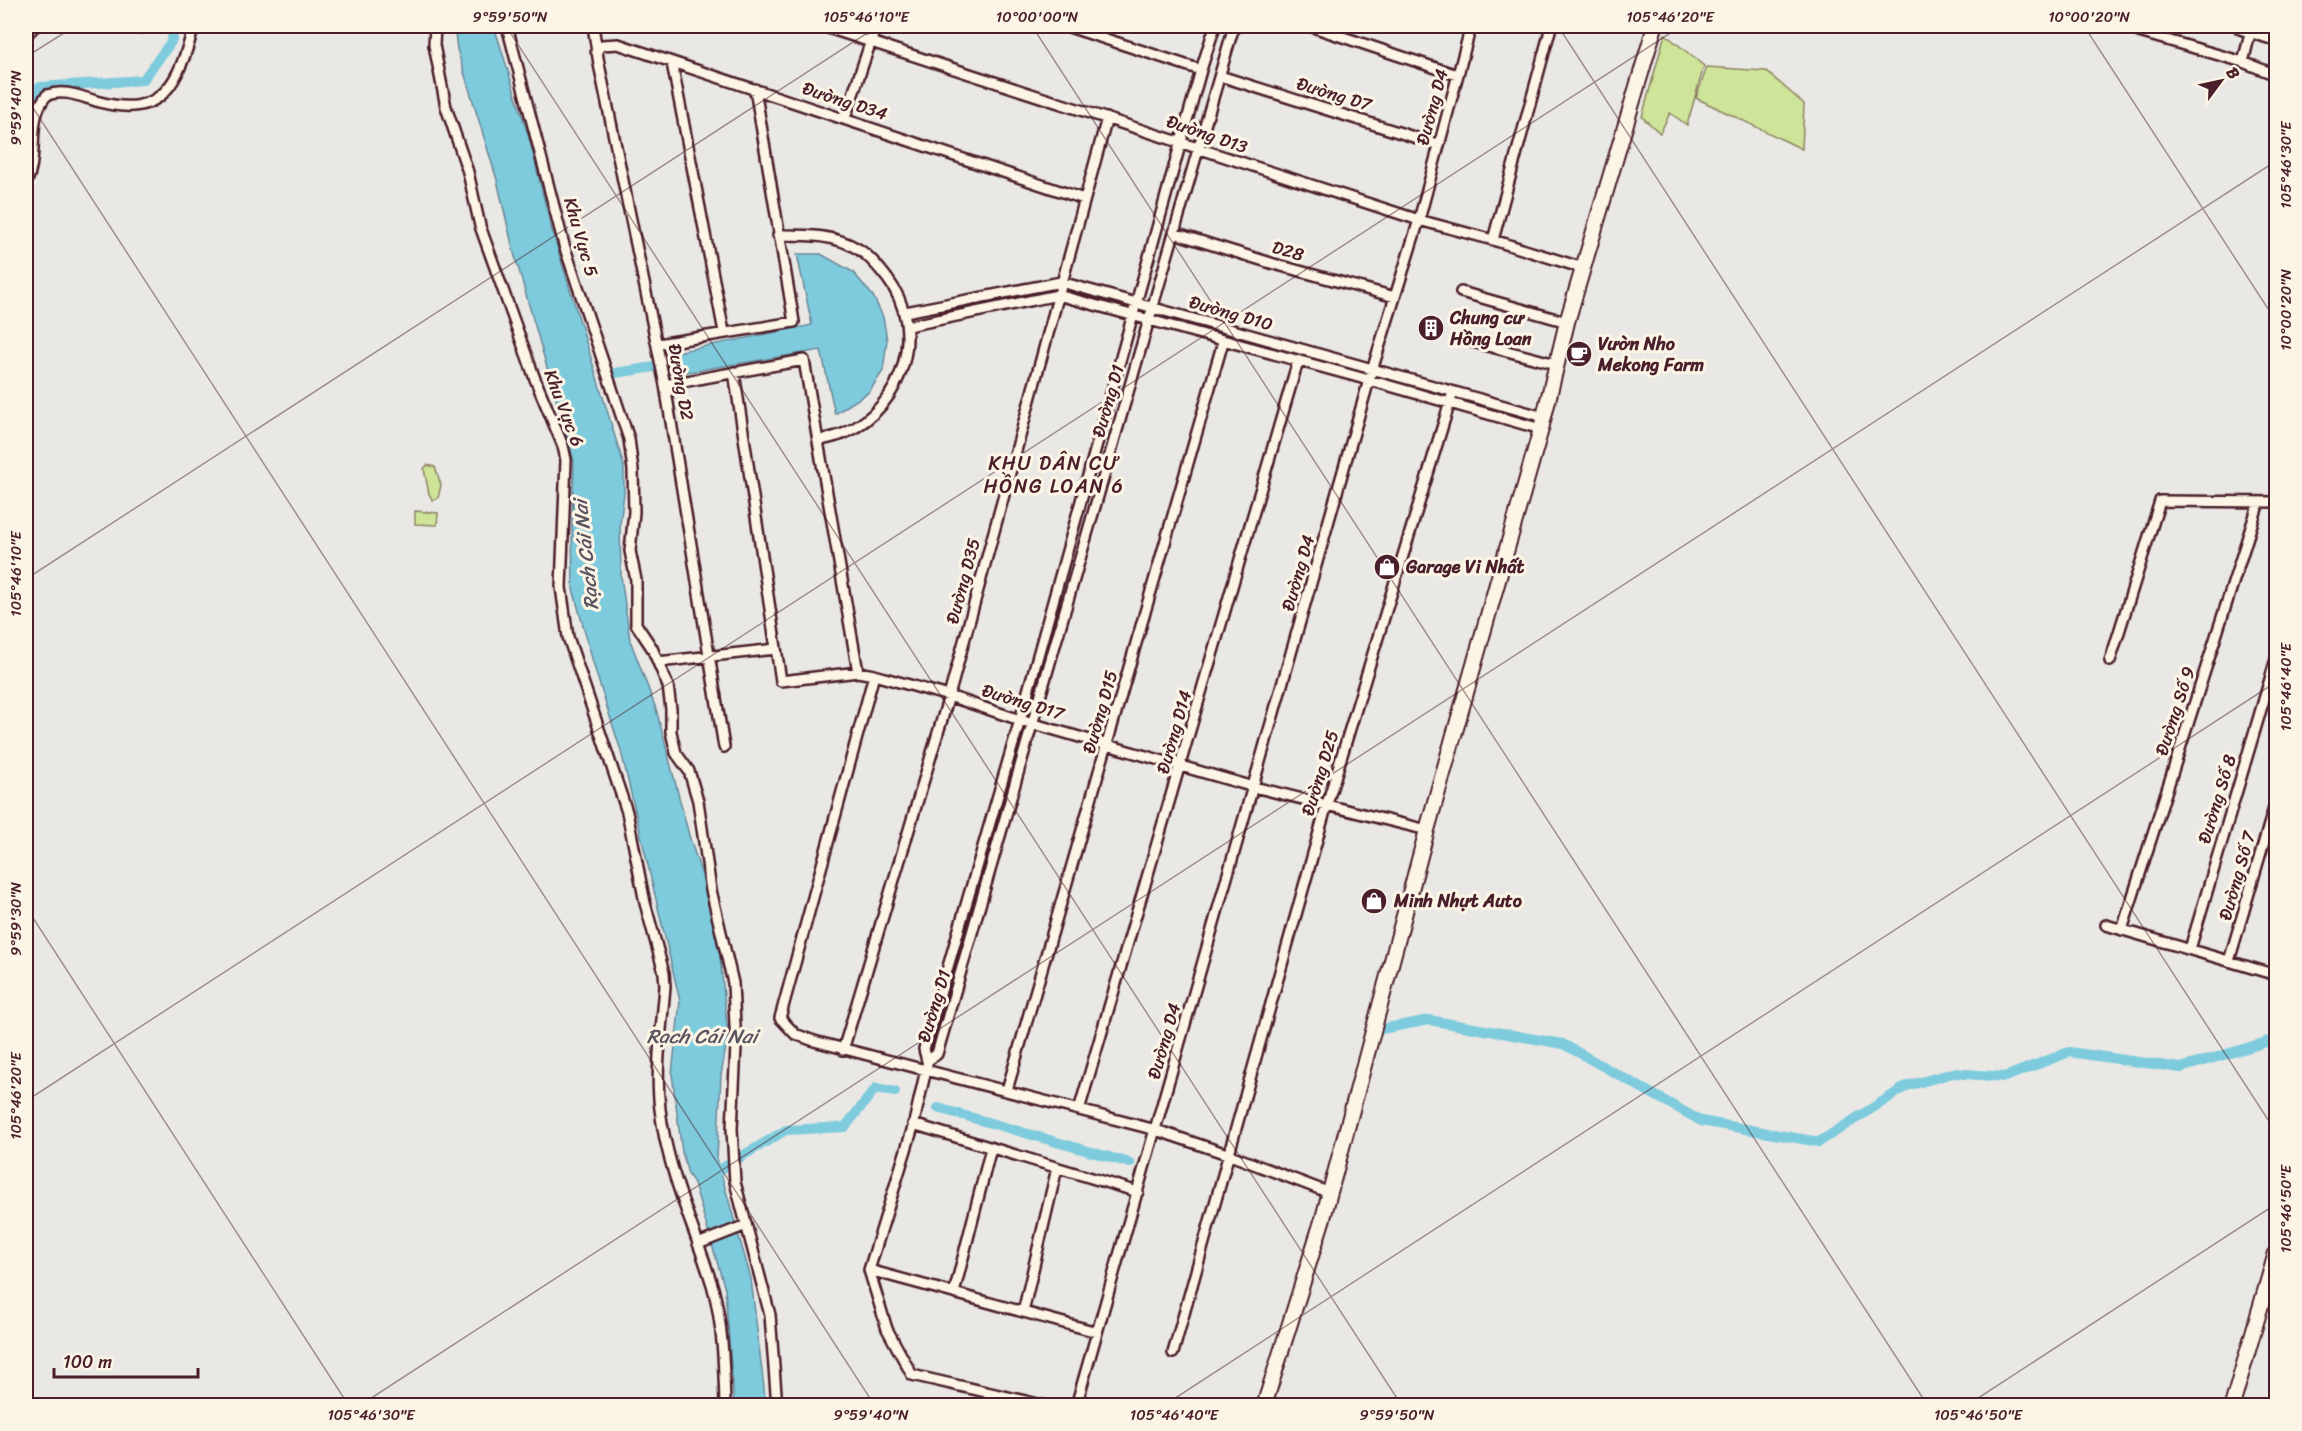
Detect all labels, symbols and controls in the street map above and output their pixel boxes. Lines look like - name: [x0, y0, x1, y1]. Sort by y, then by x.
- text: 9°59'50"N: [473, 4, 548, 30]
- text: 105°46'10"E: [823, 4, 910, 30]
- text: 10°00'00"N: [996, 4, 1079, 30]
- text: 105°46'20"E: [1626, 4, 1715, 30]
- text: 10°00'20"N: [2048, 4, 2130, 30]
- north arrow: [2191, 51, 2251, 111]
- text: B: [2218, 61, 2249, 86]
- street label: Đường D4: [1406, 65, 1458, 149]
- street label: Đường D7: [1292, 67, 1377, 121]
- text: 9°59'40"N: [3, 70, 29, 146]
- street label: Đường D34: [798, 72, 892, 130]
- street label: Đường D13: [1162, 105, 1252, 163]
- text: 105°46'30"E: [2273, 120, 2299, 209]
- street label: Khu Vực 5: [554, 194, 608, 280]
- street label: D28: [1268, 231, 1308, 271]
- text: 10°00'20"N: [2273, 269, 2299, 351]
- street label: Đường D10: [1185, 286, 1277, 340]
- place label: Chung cư Hồng Loan: [1449, 302, 1532, 355]
- building icon: Chung cư Hồng Loan: [1416, 313, 1446, 343]
- place label: Vườn Nho Mekong Farm: [1597, 328, 1704, 381]
- cafe icon: Vườn Nho Mekong Farm: [1564, 339, 1594, 369]
- street label: Đường D2: [659, 341, 703, 423]
- street label: Đường D1: [1082, 361, 1134, 441]
- street label: Khu Vực 6: [535, 365, 593, 451]
- district label: KHU DÂN CƯ HỒNG LOAN 6: [984, 446, 1124, 504]
- water label: Rạch Cái Nai: [562, 495, 609, 612]
- text: 105°46'10"E: [3, 530, 29, 617]
- street label: Đường D4: [1272, 531, 1324, 615]
- street label: Đường D35: [936, 535, 990, 627]
- place label: Garage Vi Nhất: [1405, 551, 1525, 583]
- shop icon: Garage Vi Nhất: [1372, 552, 1402, 582]
- text: 105°46'40"E: [2273, 641, 2299, 731]
- street label: Đường Số 9: [2146, 662, 2204, 760]
- street label: Đường D15: [1073, 666, 1127, 758]
- street label: Đường D17: [978, 674, 1070, 730]
- street label: Đường D14: [1147, 686, 1201, 778]
- street label: Đường D25: [1292, 726, 1348, 820]
- street label: Đường Số 8: [2188, 750, 2246, 848]
- street label: Đường Số 7: [2209, 826, 2265, 924]
- text: 9°59'30"N: [3, 881, 29, 956]
- place label: Minh Nhựt Auto: [1393, 885, 1523, 917]
- shop icon: Minh Nhựt Auto: [1359, 886, 1389, 916]
- street label: Đường D1: [908, 965, 960, 1046]
- street label: Đường D4: [1138, 999, 1190, 1083]
- water label: Rạch Cái Nai: [647, 1019, 761, 1054]
- text: 105°46'20"E: [3, 1051, 29, 1140]
- text: 105°46'50"E: [2273, 1163, 2299, 1253]
- scale bar: [54, 1341, 198, 1379]
- text: 100 m: [63, 1346, 112, 1378]
- text: 105°46'30"E: [327, 1402, 416, 1428]
- text: 9°59'40"N: [833, 1402, 909, 1428]
- text: 105°46'40"E: [1130, 1402, 1220, 1428]
- text: 9°59'50"N: [1360, 1402, 1435, 1428]
- text: 105°46'50"E: [1934, 1402, 2024, 1428]

